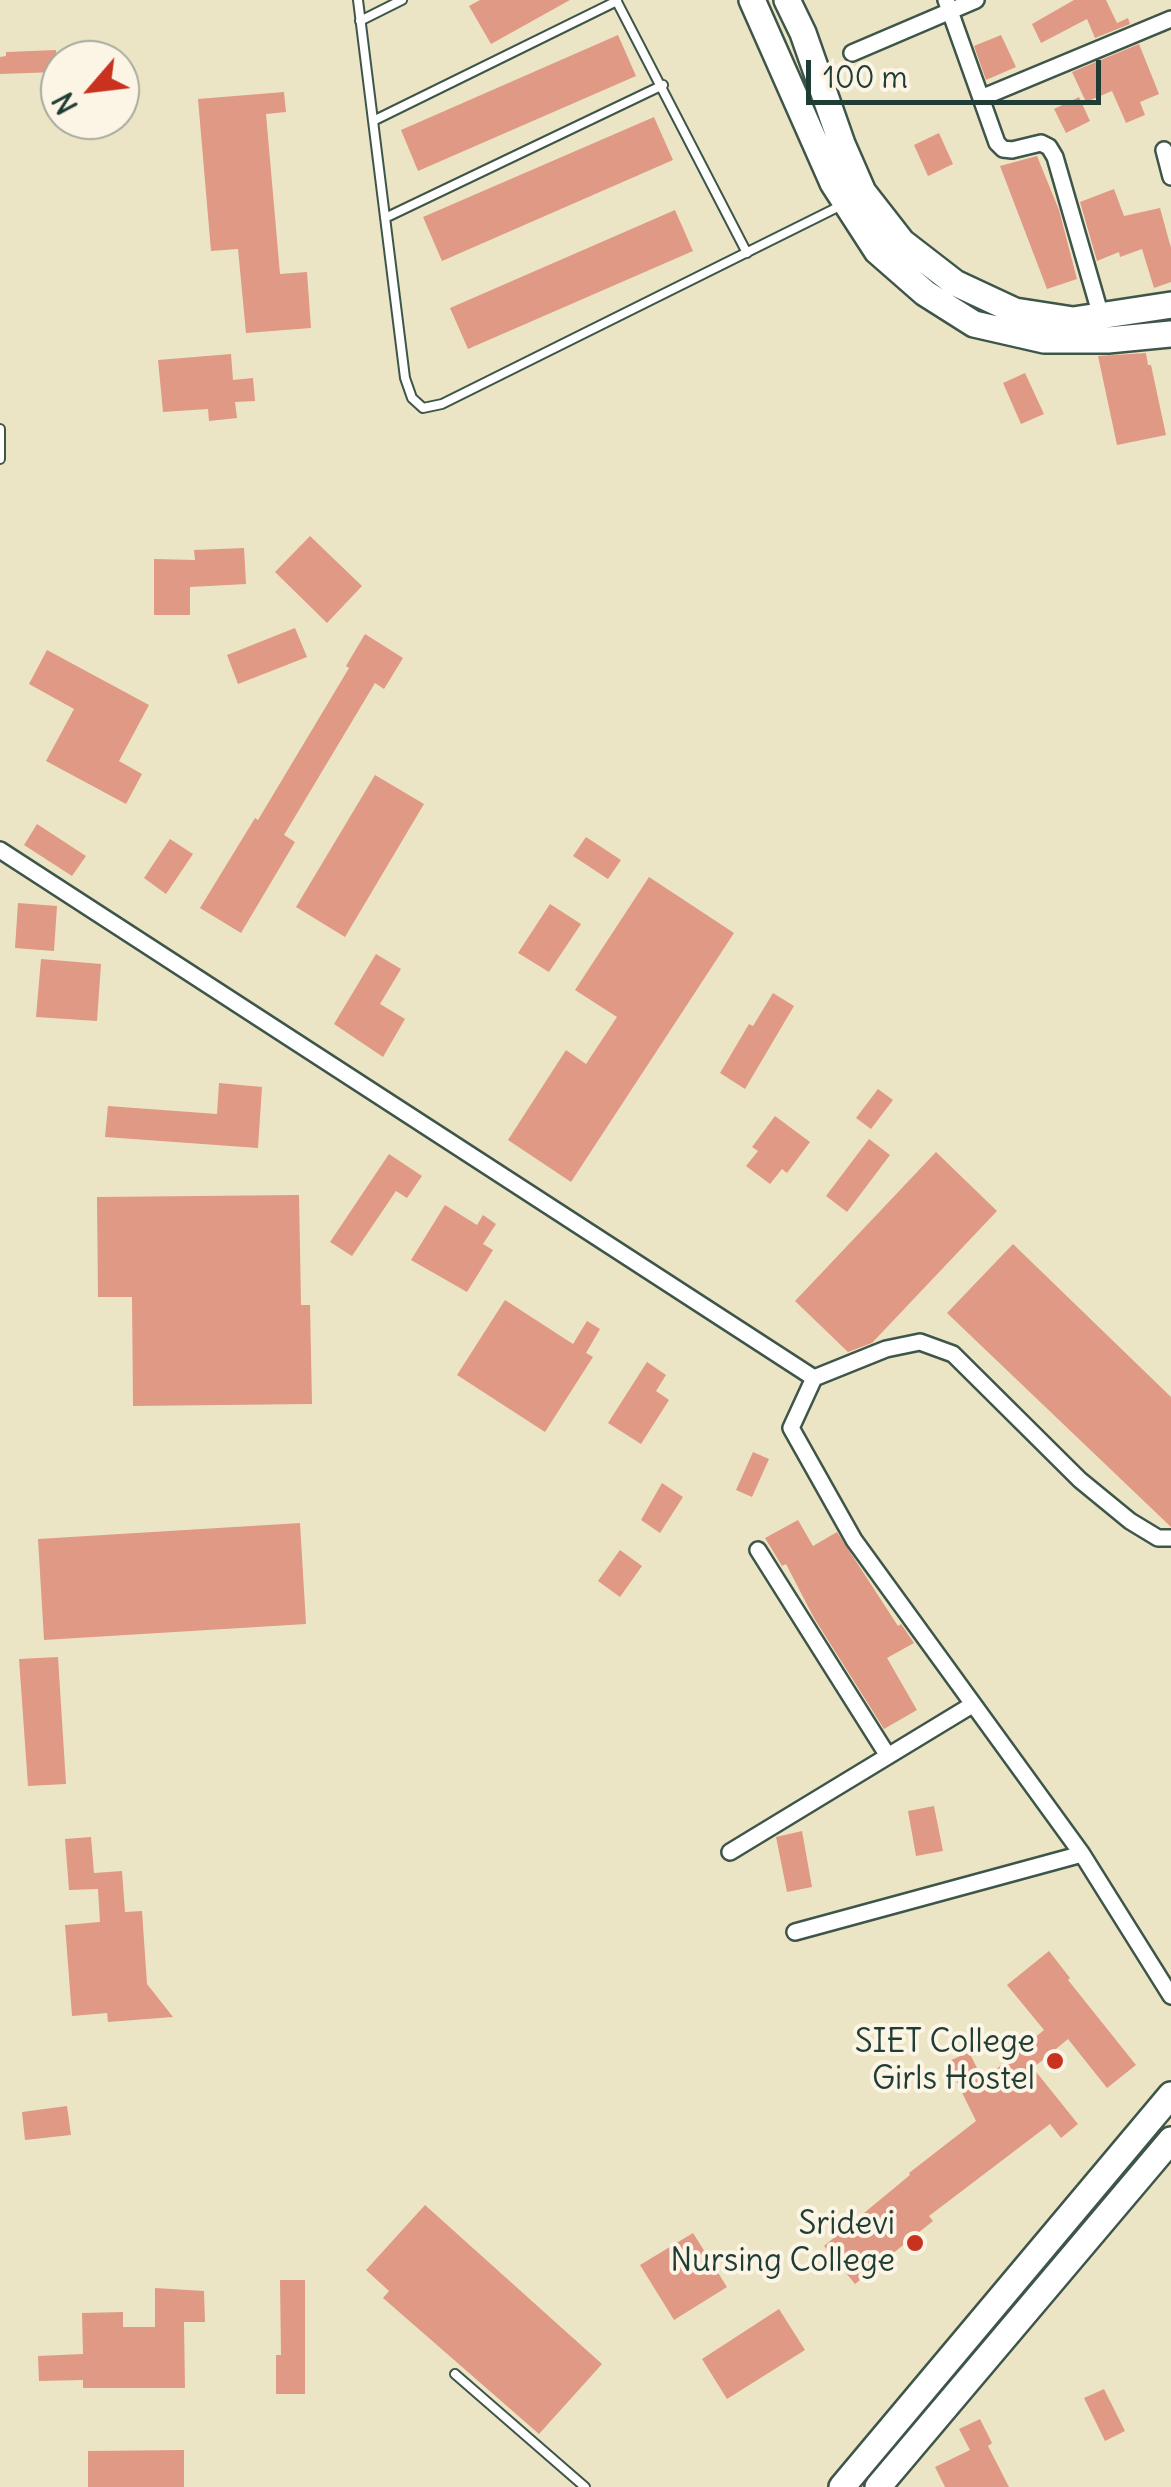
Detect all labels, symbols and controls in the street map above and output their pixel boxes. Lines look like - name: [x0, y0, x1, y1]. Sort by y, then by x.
- north arrow: [40, 40, 140, 140]
- scale bar: [811, 40, 1106, 102]
- text: 100 m: [823, 58, 908, 96]
- text: N: [45, 86, 86, 120]
- place label: SIET College Girls Hostel: [855, 2024, 1035, 2099]
- marker: SIET College Girls Hostel: [1044, 2050, 1066, 2072]
- place label: Sridevi Nursing College: [670, 2206, 895, 2281]
- marker: Sridevi Nursing College: [904, 2232, 926, 2254]

